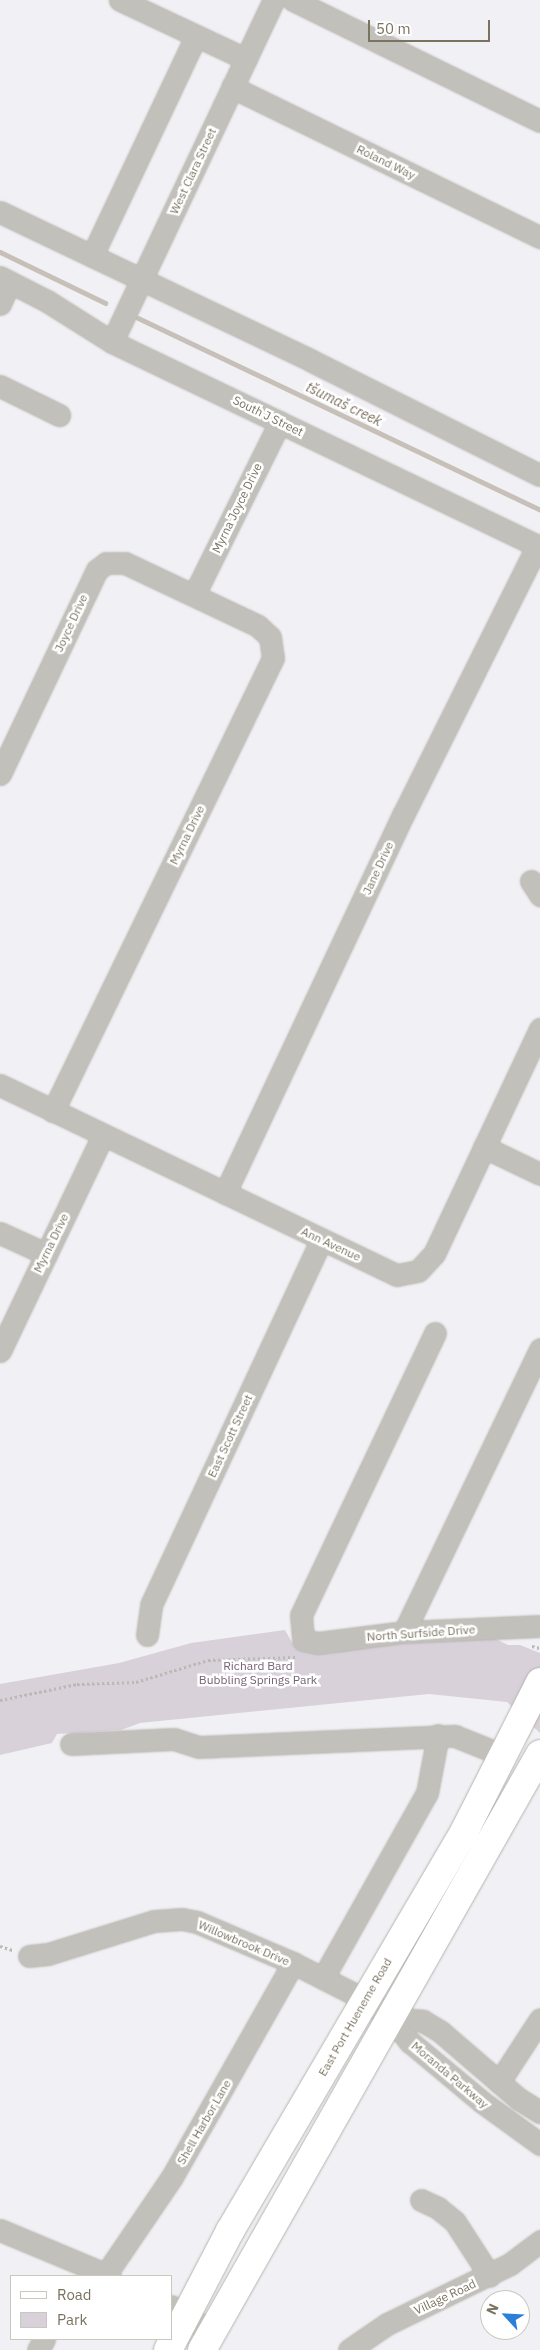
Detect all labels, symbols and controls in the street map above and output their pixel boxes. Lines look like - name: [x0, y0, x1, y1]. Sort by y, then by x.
- scale bar: [370, 10, 492, 42]
- text: 50 m: [376, 19, 411, 38]
- street label: West Clara Street: [167, 126, 219, 216]
- street label: Roland Way: [354, 142, 418, 182]
- water label: tšumaš creek: [303, 378, 385, 430]
- street label: South J Street: [231, 393, 305, 439]
- street label: Myrna Joyce Drive: [209, 461, 265, 555]
- street label: Joyce Drive: [51, 592, 91, 654]
- street label: Myrna Drive: [166, 803, 208, 867]
- street label: Jane Drive: [360, 839, 396, 897]
- street label: Myrna Drive: [30, 1211, 72, 1275]
- street label: Ann Avenue: [299, 1224, 363, 1264]
- street label: East Scott Street: [204, 1392, 256, 1480]
- street label: North Surfside Drive: [366, 1622, 476, 1644]
- park label: Richard Bard Bubbling Springs Park: [199, 1659, 317, 1687]
- street label: Willowbrook Drive: [196, 1917, 292, 1969]
- street label: East Port Hueneme Road: [315, 1955, 395, 2079]
- street label: Moranda Parkway: [409, 2039, 491, 2111]
- street label: Shell Harbor Lane: [174, 2077, 234, 2167]
- legend: [10, 2275, 172, 2340]
- street label: Village Road: [412, 2276, 478, 2318]
- text: Road: [57, 2285, 92, 2304]
- north arrow: [480, 2290, 530, 2340]
- text: N: [482, 2301, 503, 2317]
- text: Park: [57, 2310, 87, 2329]

